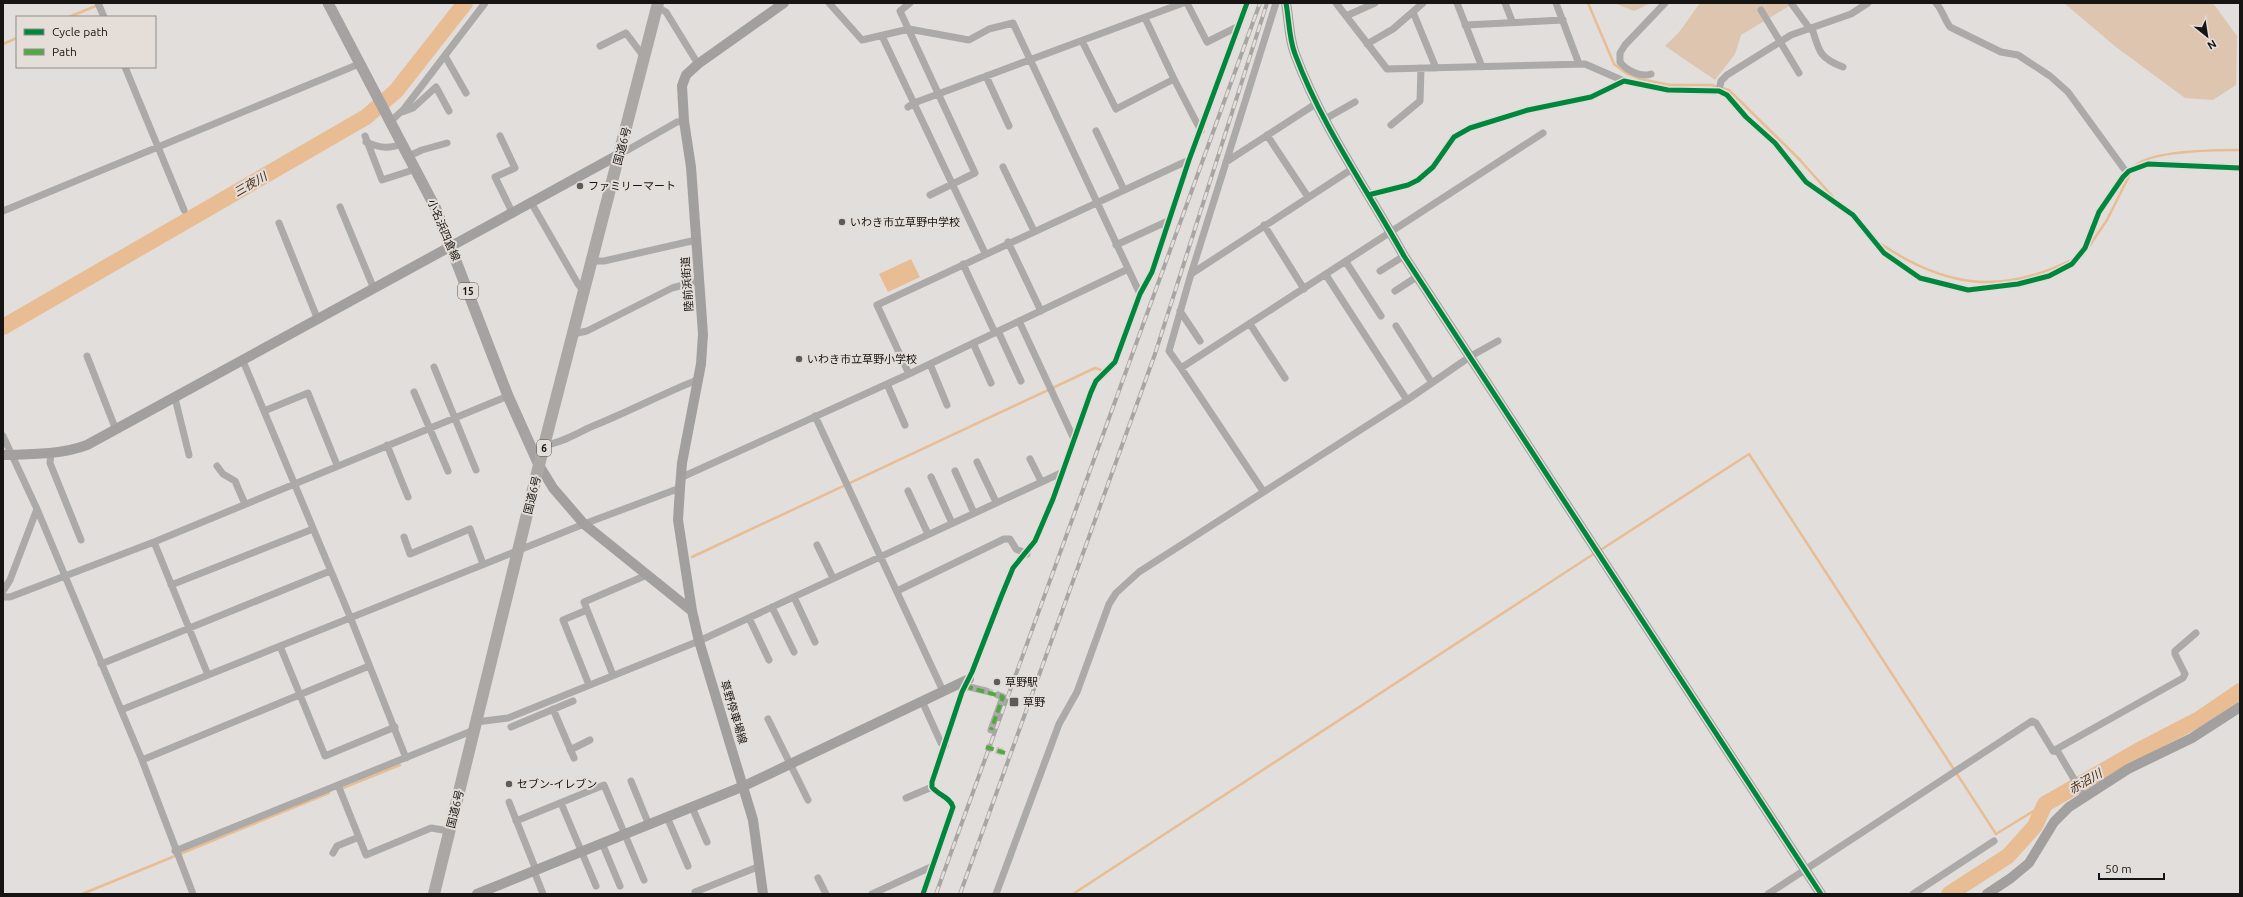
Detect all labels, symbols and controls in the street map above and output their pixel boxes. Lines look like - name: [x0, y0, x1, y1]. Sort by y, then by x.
- legend: [16, 16, 156, 68]
- north arrow: [2187, 16, 2227, 56]
- text: Cycle path: [52, 25, 108, 38]
- text: N: [2205, 37, 2219, 52]
- text: Path: [52, 45, 77, 58]
- street label: 国道6号: [611, 126, 633, 166]
- water label: 三夜川: [231, 168, 271, 199]
- place label: ファミリーマート: [588, 180, 676, 192]
- marker: ファミリーマート: [575, 181, 585, 191]
- street label: 小名浜四倉線: [426, 197, 462, 263]
- place label: いわき市立草野中学校: [850, 216, 960, 228]
- marker: いわき市立草野中学校: [837, 217, 847, 227]
- street label: 陸前浜街道: [679, 256, 695, 312]
- road number: 15: [458, 283, 478, 299]
- place label: いわき市立草野小学校: [807, 353, 917, 365]
- marker: いわき市立草野小学校: [794, 354, 804, 364]
- road number: 6: [537, 440, 551, 456]
- street label: 国道6号: [521, 475, 543, 515]
- place label: 草野駅: [1005, 676, 1038, 688]
- marker: 草野駅: [992, 677, 1002, 687]
- street label: 草野停車場線: [719, 679, 749, 745]
- marker: 草野: [1008, 696, 1020, 708]
- place label: 草野: [1023, 696, 1045, 708]
- water label: 赤沼川: [2066, 765, 2106, 796]
- place label: セブン-イレブン: [517, 778, 597, 790]
- marker: セブン-イレブン: [504, 779, 514, 789]
- street label: 国道6号: [444, 789, 466, 829]
- scale bar: [2099, 855, 2164, 881]
- text: 50 m: [2105, 862, 2132, 875]

